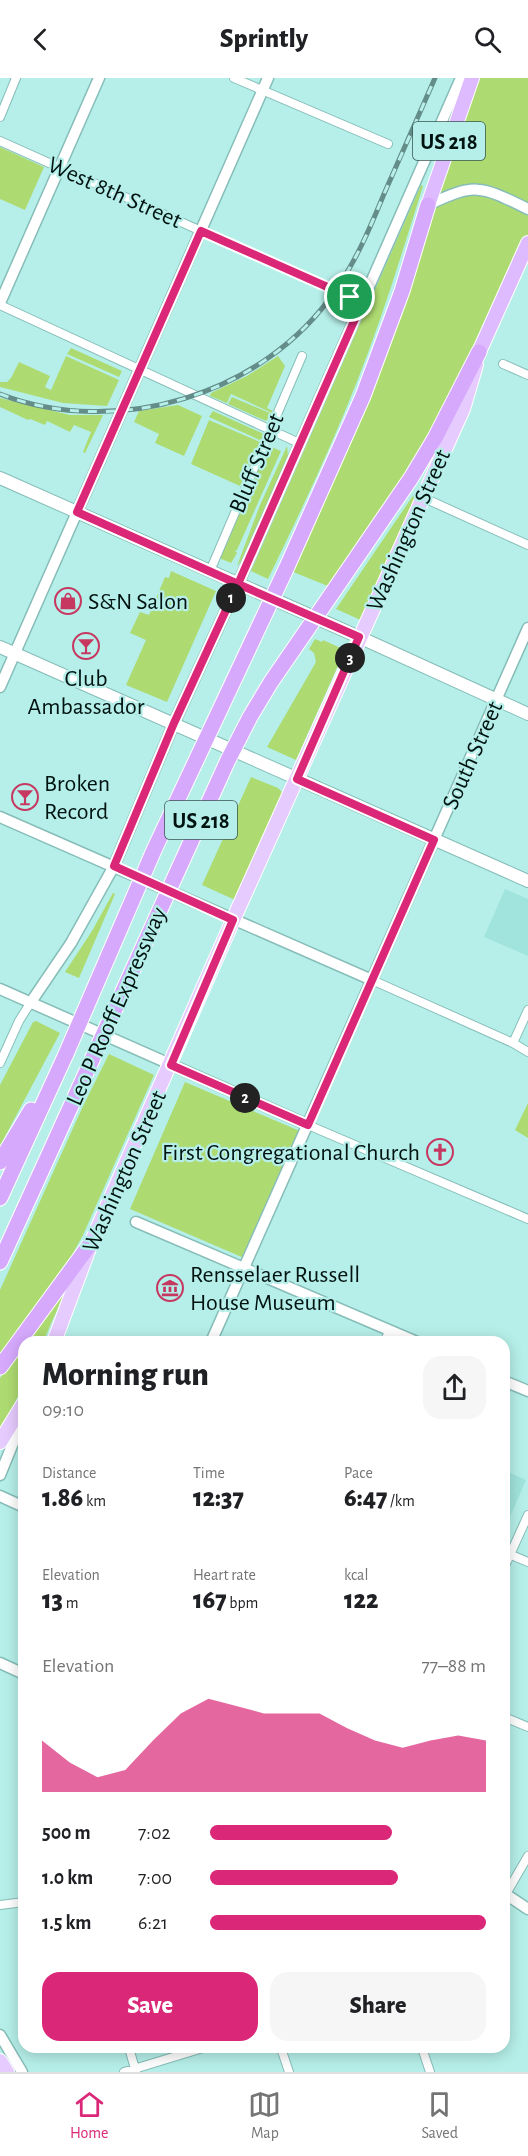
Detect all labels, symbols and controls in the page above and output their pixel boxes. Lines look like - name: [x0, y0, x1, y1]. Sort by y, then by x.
- icon: back: [24, 23, 57, 56]
- icon: search: [471, 23, 504, 56]
- text: Sprintly: [220, 25, 308, 52]
- road number: US 218: [413, 122, 485, 160]
- street label: West 8th Street: [44, 153, 186, 233]
- pin: [324, 271, 375, 322]
- icon: arrive: [333, 280, 366, 313]
- street label: Bluff Street: [225, 410, 289, 517]
- street label: Washington Street: [363, 446, 455, 615]
- pin: 1: [216, 583, 246, 613]
- shop icon: S&N Salon: [53, 586, 83, 616]
- place label: S&N Salon: [88, 590, 188, 614]
- text: 1: [228, 590, 234, 606]
- bar icon: Club Ambassador: [71, 631, 101, 661]
- pin: 3: [335, 643, 365, 673]
- text: 3: [347, 650, 353, 666]
- place label: Club Ambassador: [28, 667, 145, 719]
- street label: South Street: [438, 697, 507, 813]
- place label: Broken Record: [44, 772, 110, 824]
- bar icon: Broken Record: [10, 782, 40, 812]
- road number: US 218: [165, 801, 237, 839]
- street label: Leo P Rooff Expressway: [62, 904, 171, 1109]
- pin: 2: [230, 1083, 260, 1113]
- street label: Washington Street: [79, 1087, 171, 1256]
- text: 2: [241, 1090, 249, 1106]
- church icon: First Congregational Church: [425, 1137, 455, 1167]
- place label: First Congregational Church: [162, 1141, 420, 1165]
- place label: Rensselaer Russell House Museum: [190, 1263, 360, 1315]
- museum icon: Rensselaer Russell House Museum: [155, 1273, 185, 1303]
- button: share: [423, 1356, 486, 1419]
- text: Morning run: [42, 1359, 209, 1392]
- text: 09:10: [42, 1400, 84, 1420]
- text: Distance: [42, 1465, 96, 1481]
- text: Time: [193, 1465, 225, 1481]
- text: Pace: [344, 1465, 373, 1481]
- text: 1.86: [42, 1485, 83, 1511]
- text: 12:37: [193, 1485, 244, 1511]
- text: 6:47: [344, 1485, 387, 1511]
- text: km: [83, 1493, 106, 1509]
- text: /km: [387, 1493, 415, 1509]
- text: Elevation: [42, 1567, 100, 1583]
- text: Heart rate: [193, 1567, 256, 1583]
- text: kcal: [344, 1567, 368, 1583]
- text: 13: [42, 1587, 63, 1613]
- text: 167: [193, 1587, 227, 1613]
- text: 122: [344, 1587, 378, 1613]
- text: m: [63, 1595, 78, 1611]
- text: bpm: [227, 1595, 258, 1611]
- text: Elevation: [42, 1656, 114, 1676]
- text: 77–88 m: [422, 1656, 486, 1676]
- text: 500 m: [42, 1823, 91, 1843]
- text: 7:02: [138, 1823, 171, 1843]
- text: 1.0 km: [42, 1868, 93, 1888]
- text: 7:00: [138, 1868, 172, 1888]
- text: 1.5 km: [42, 1913, 91, 1933]
- text: 6:21: [138, 1913, 168, 1933]
- button: Save: [42, 1972, 258, 2041]
- button: Share: [270, 1972, 486, 2041]
- tab: Home: [70, 2088, 108, 2143]
- tab: Map: [248, 2088, 281, 2143]
- tab: Saved: [421, 2088, 458, 2143]

